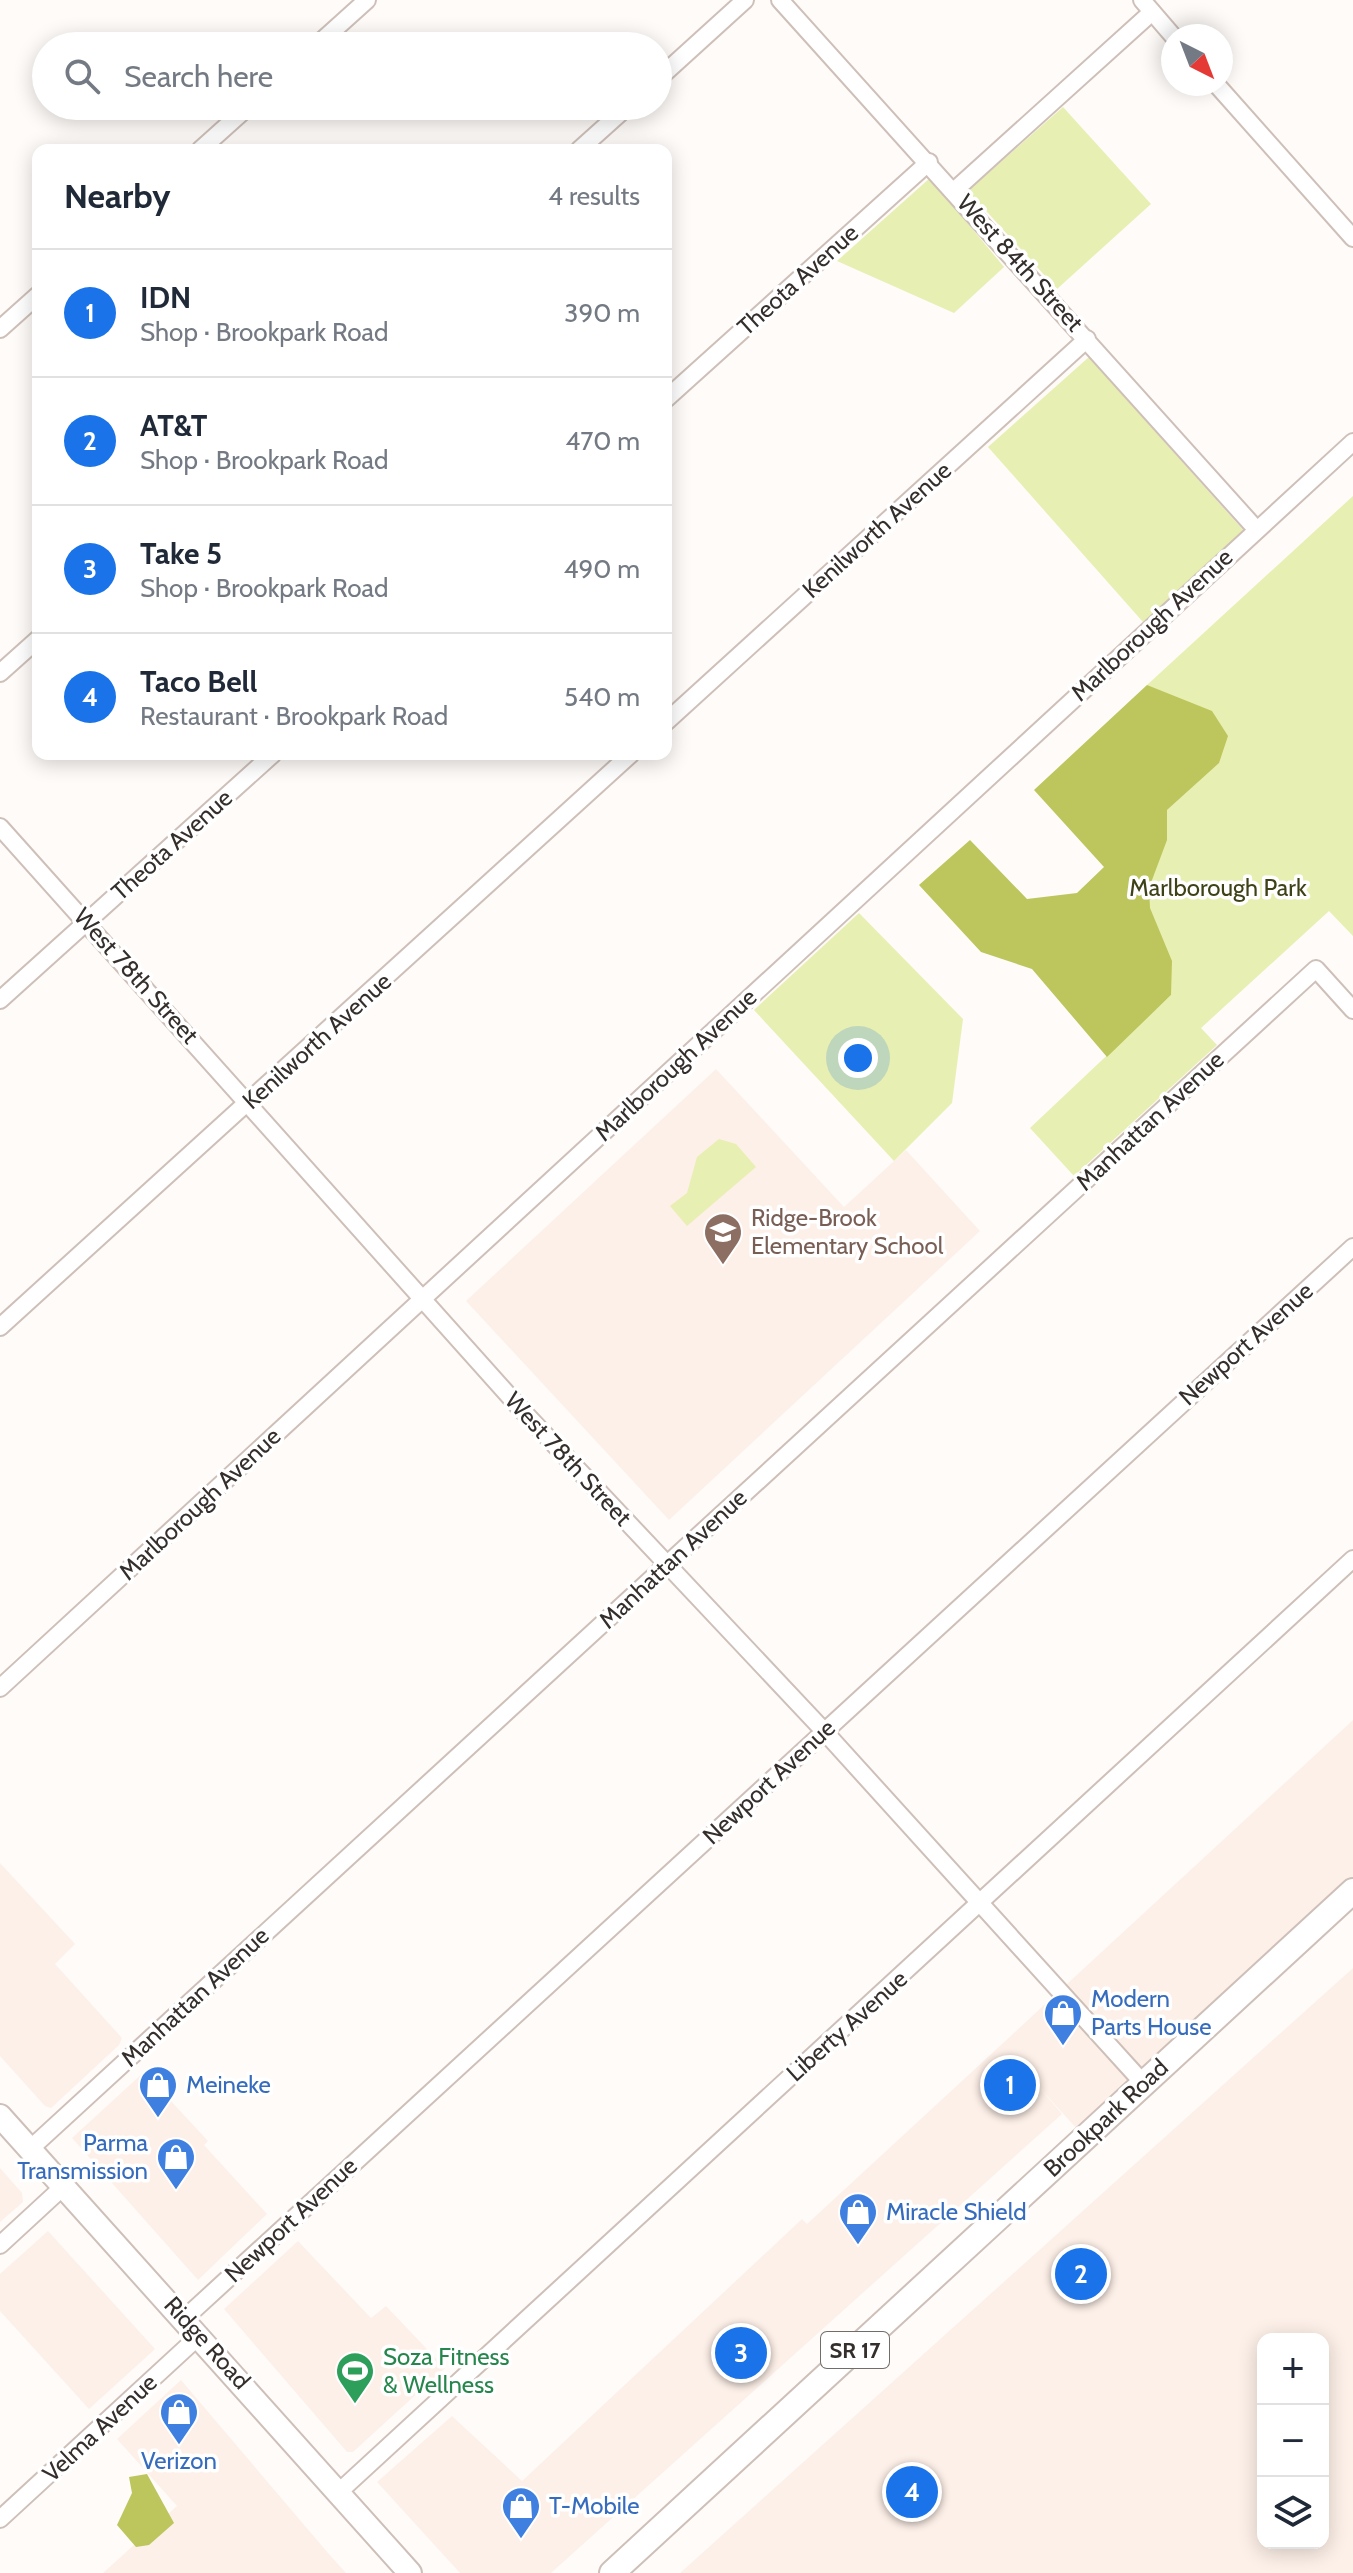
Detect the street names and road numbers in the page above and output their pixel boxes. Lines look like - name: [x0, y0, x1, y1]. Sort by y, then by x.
- street label: West 84th Street: [951, 188, 1089, 337]
- street label: Theota Avenue: [731, 218, 864, 341]
- street label: Kenilworth Avenue: [796, 455, 957, 604]
- street label: Marlborough Avenue: [1065, 542, 1238, 707]
- street label: Theota Avenue: [105, 783, 238, 906]
- street label: West 78th Street: [68, 902, 205, 1049]
- street label: Kenilworth Avenue: [236, 966, 397, 1115]
- street label: Marlborough Avenue: [589, 982, 762, 1147]
- street label: Manhattan Avenue: [1070, 1045, 1229, 1196]
- street label: Newport Avenue: [1173, 1276, 1319, 1411]
- street label: West 78th Street: [499, 1386, 638, 1532]
- street label: Marlborough Avenue: [113, 1421, 286, 1586]
- street label: Manhattan Avenue: [593, 1483, 752, 1634]
- street label: Newport Avenue: [697, 1713, 841, 1850]
- street label: Manhattan Avenue: [115, 1921, 274, 2072]
- street label: Liberty Avenue: [780, 1964, 913, 2087]
- street label: Brookpark Road: [1038, 2053, 1174, 2183]
- street label: Newport Avenue: [219, 2151, 363, 2288]
- street label: Ridge Road: [158, 2290, 256, 2395]
- road number: SR 17: [821, 2332, 889, 2368]
- street label: Velma Avenue: [37, 2368, 163, 2488]

